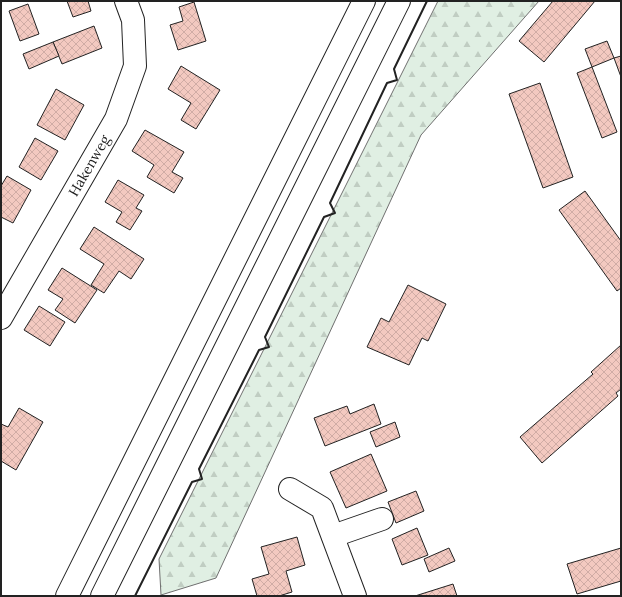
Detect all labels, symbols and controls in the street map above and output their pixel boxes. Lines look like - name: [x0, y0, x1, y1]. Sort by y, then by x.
- street label: Hakenweg: [64, 132, 114, 199]

